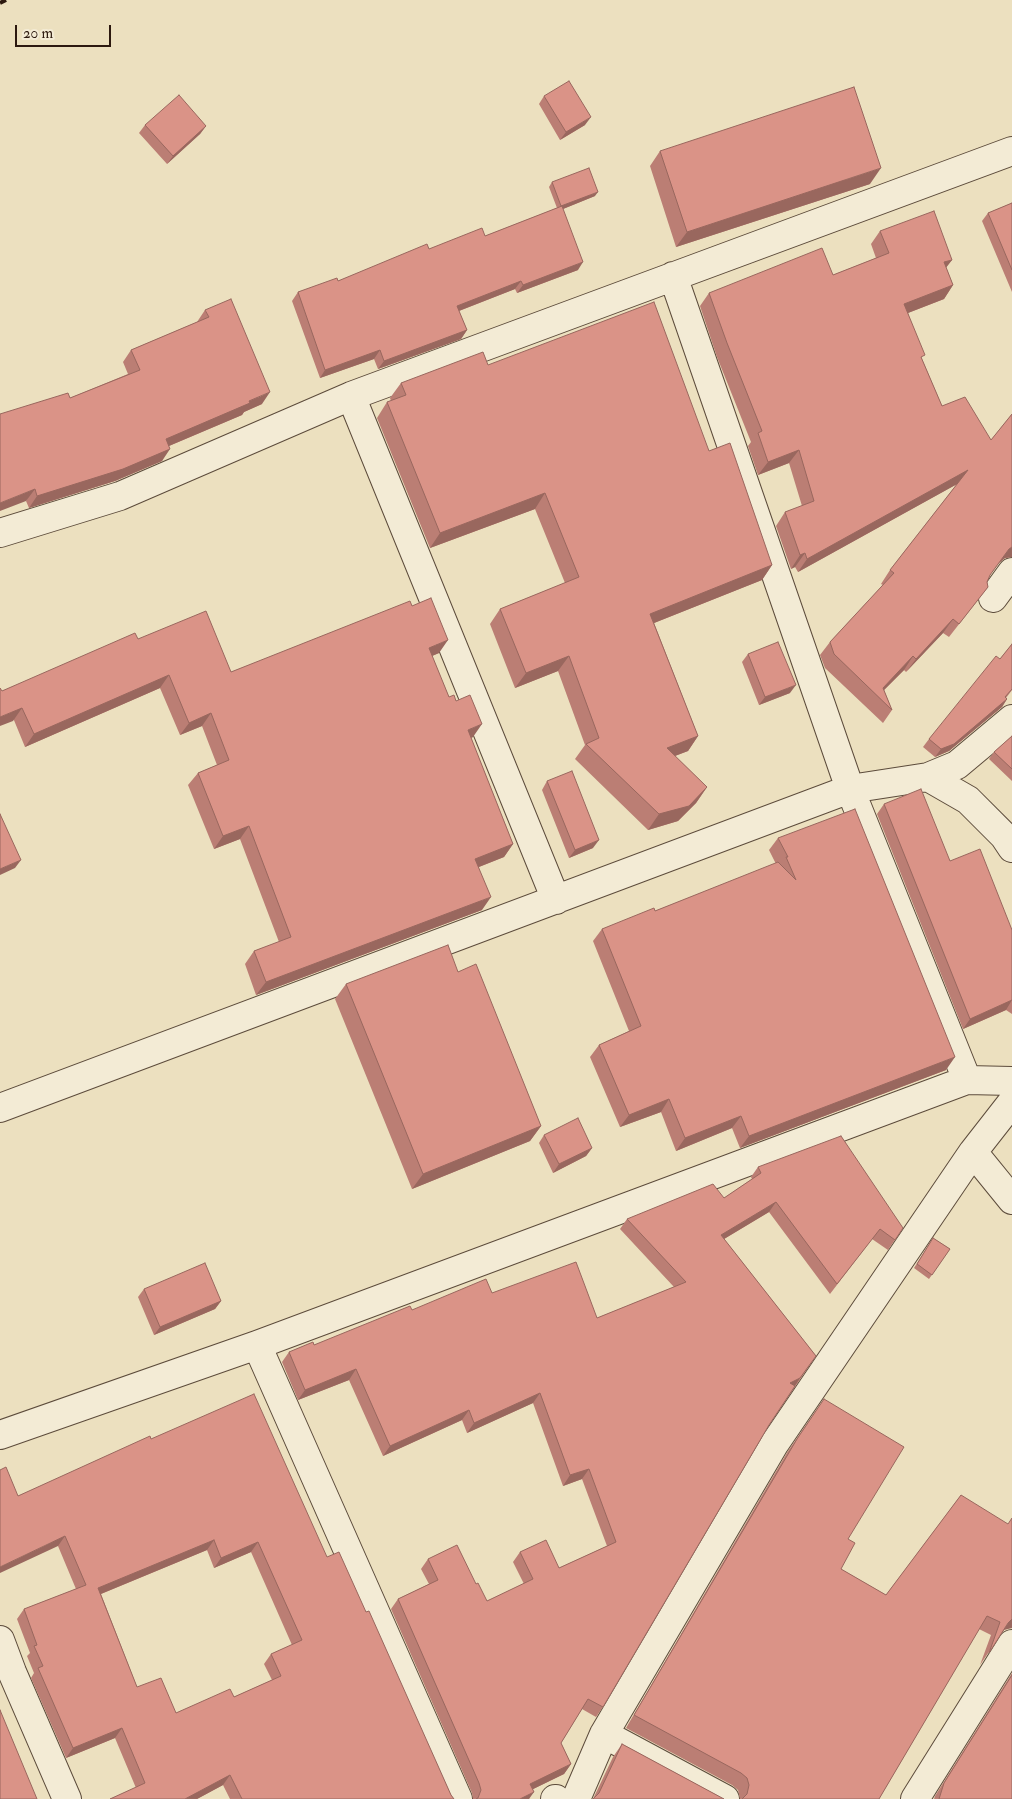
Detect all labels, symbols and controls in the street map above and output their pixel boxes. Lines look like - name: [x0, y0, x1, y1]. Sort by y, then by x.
- scale bar: [18, 15, 114, 47]
- text: 20 m: [23, 24, 53, 43]

